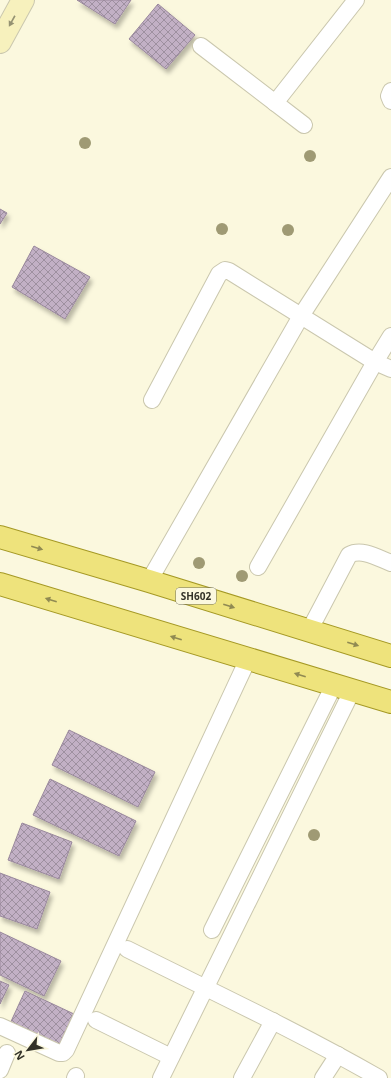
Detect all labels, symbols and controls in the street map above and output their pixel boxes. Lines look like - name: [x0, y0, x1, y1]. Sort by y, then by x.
- one-way arrow: [8, 15, 15, 27]
- one-way arrow: [32, 545, 44, 551]
- road number: SH602: [176, 588, 216, 604]
- one-way arrow: [45, 597, 57, 603]
- one-way arrow: [223, 603, 235, 609]
- one-way arrow: [169, 634, 181, 640]
- one-way arrow: [347, 641, 359, 647]
- one-way arrow: [294, 672, 306, 678]
- north arrow: [8, 1030, 48, 1070]
- text: N: [10, 1048, 28, 1063]

